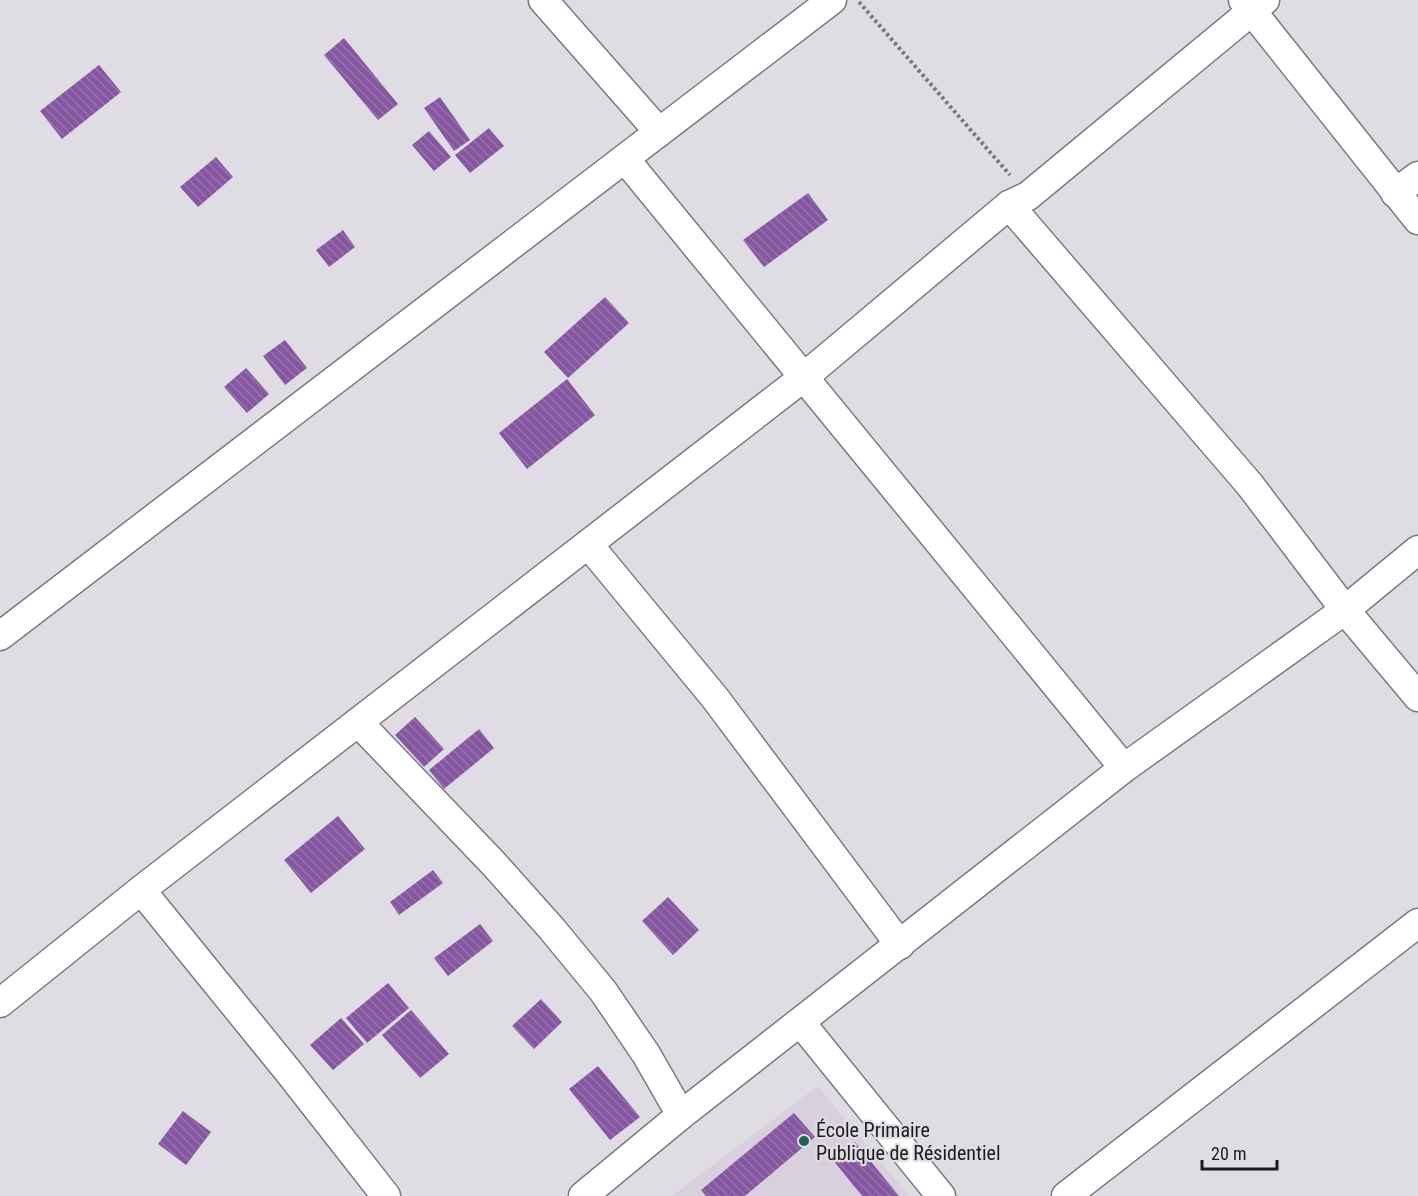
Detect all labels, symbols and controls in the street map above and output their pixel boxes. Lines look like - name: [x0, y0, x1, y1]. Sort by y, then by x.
- place label: École Primaire Publique de Résidentiel: [816, 1118, 1000, 1165]
- scale bar: [1202, 1133, 1277, 1171]
- marker: École Primaire Publique de Résidentiel: [797, 1134, 811, 1148]
- text: 20 m: [1211, 1143, 1246, 1164]

